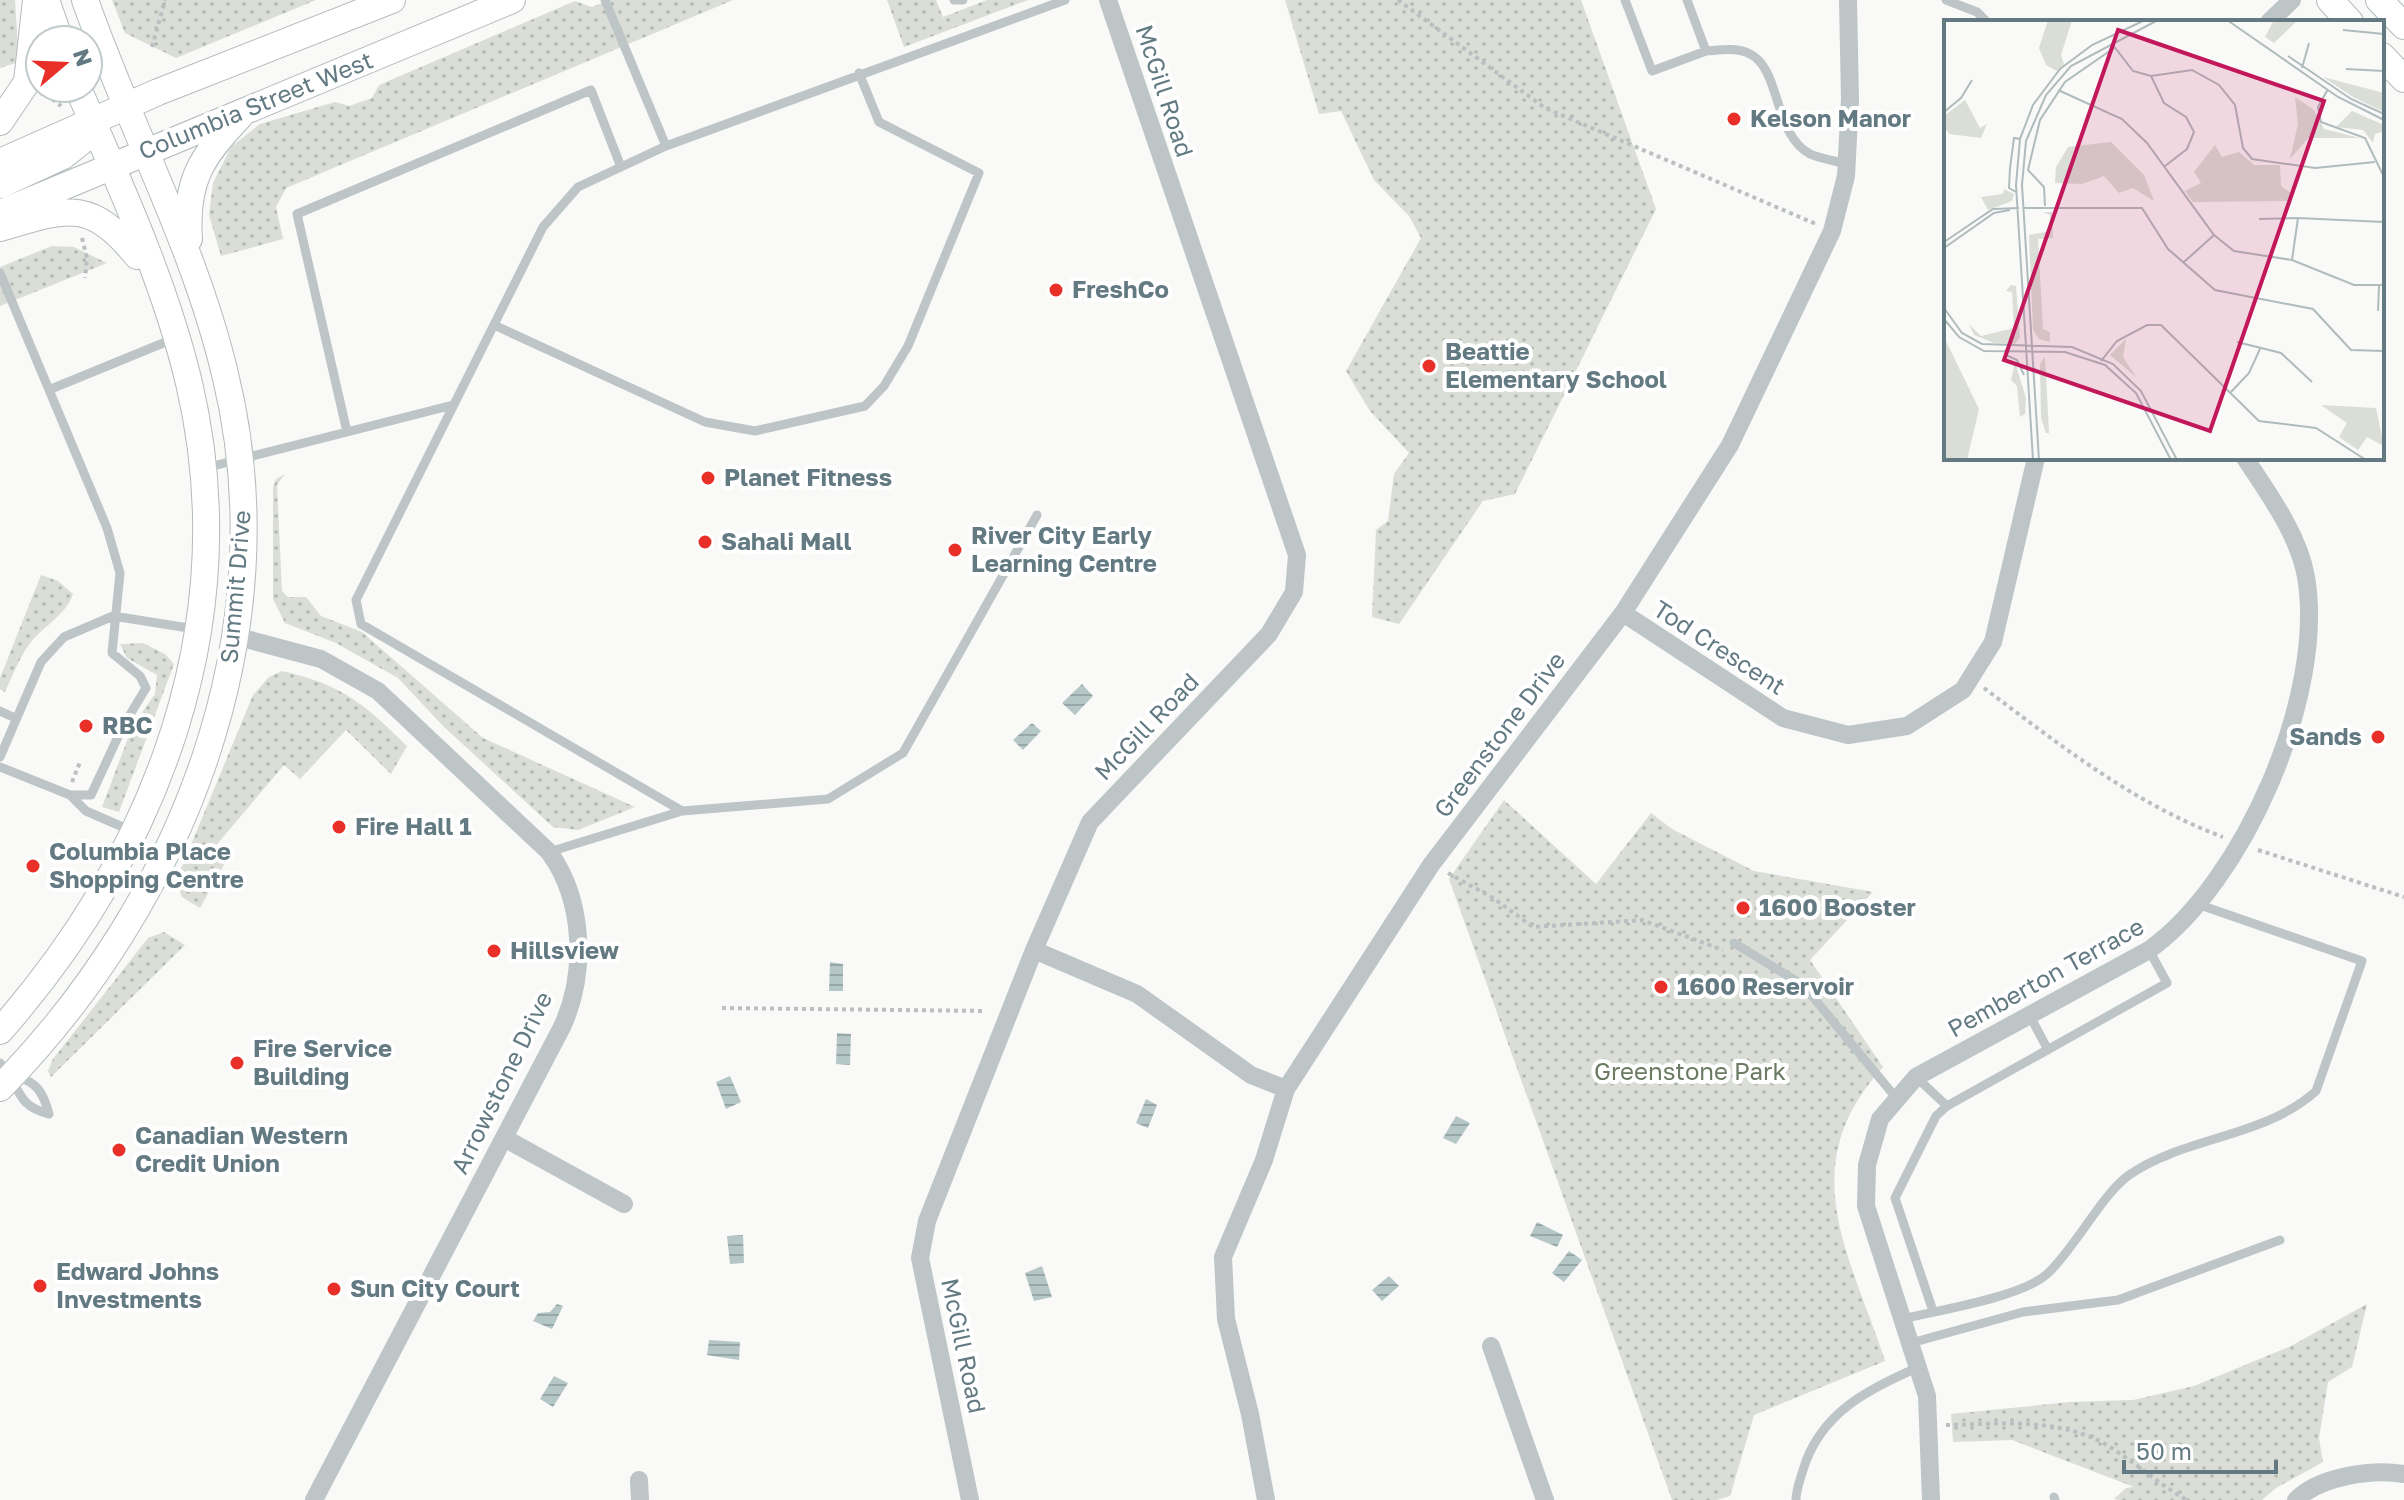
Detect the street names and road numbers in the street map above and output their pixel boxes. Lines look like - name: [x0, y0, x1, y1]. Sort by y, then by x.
- street label: McGill Road: [1130, 21, 1200, 160]
- street label: Columbia Street West: [134, 44, 377, 165]
- street label: Summit Drive: [213, 509, 256, 665]
- street label: Tod Crescent: [1649, 593, 1791, 700]
- street label: Greenstone Drive: [1427, 646, 1570, 822]
- street label: McGill Road: [1088, 667, 1204, 785]
- street label: Pemberton Terrace: [1942, 911, 2148, 1043]
- street label: Arrowstone Drive: [444, 987, 557, 1178]
- street label: McGill Road: [936, 1276, 993, 1416]

